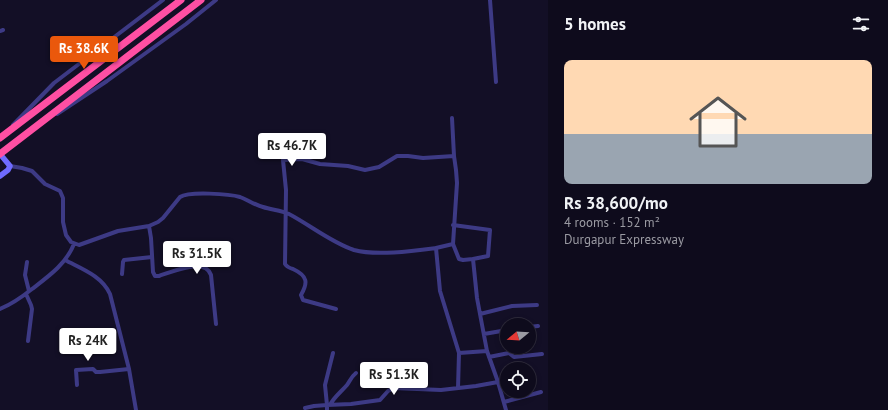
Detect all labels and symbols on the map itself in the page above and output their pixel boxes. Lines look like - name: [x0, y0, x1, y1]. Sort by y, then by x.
- pin: Rs 38.6K: [43, 36, 125, 70]
- pin: Rs 46.7K: [251, 133, 333, 167]
- pin: Rs 31.5K: [156, 241, 238, 275]
- north arrow: [500, 318, 536, 354]
- pin: Rs 24K: [55, 328, 121, 362]
- pin: Rs 51.3K: [353, 362, 435, 396]

